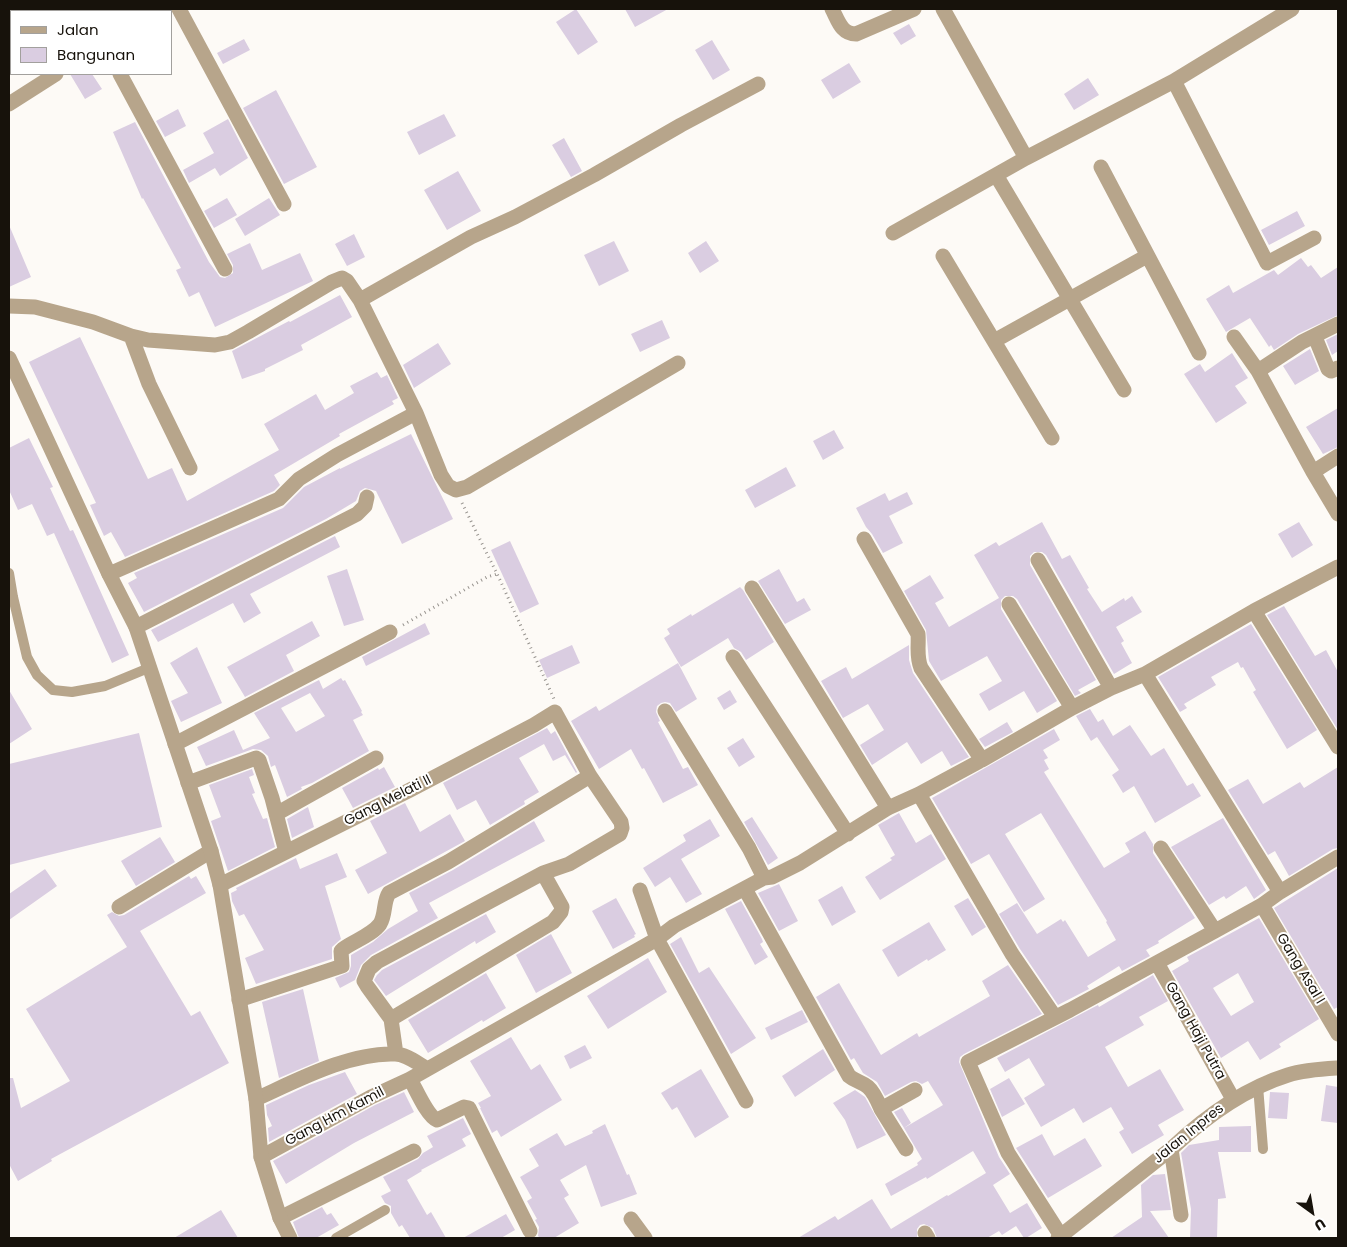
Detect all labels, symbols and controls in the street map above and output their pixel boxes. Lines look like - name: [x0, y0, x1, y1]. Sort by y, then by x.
- legend: [10, 10, 172, 75]
- text: Jalan: [57, 19, 99, 40]
- text: Bangunan: [57, 44, 135, 65]
- street label: Gang Melati II: [342, 772, 434, 830]
- street label: Gang Asal I: [1272, 931, 1328, 1007]
- street label: Gang Haji Putra: [1161, 979, 1229, 1083]
- street label: Gang Hm Kamil: [283, 1084, 387, 1150]
- street label: Jalan Inpres: [1150, 1101, 1228, 1167]
- north arrow: [1287, 1187, 1337, 1237]
- text: U: [1310, 1214, 1329, 1236]

